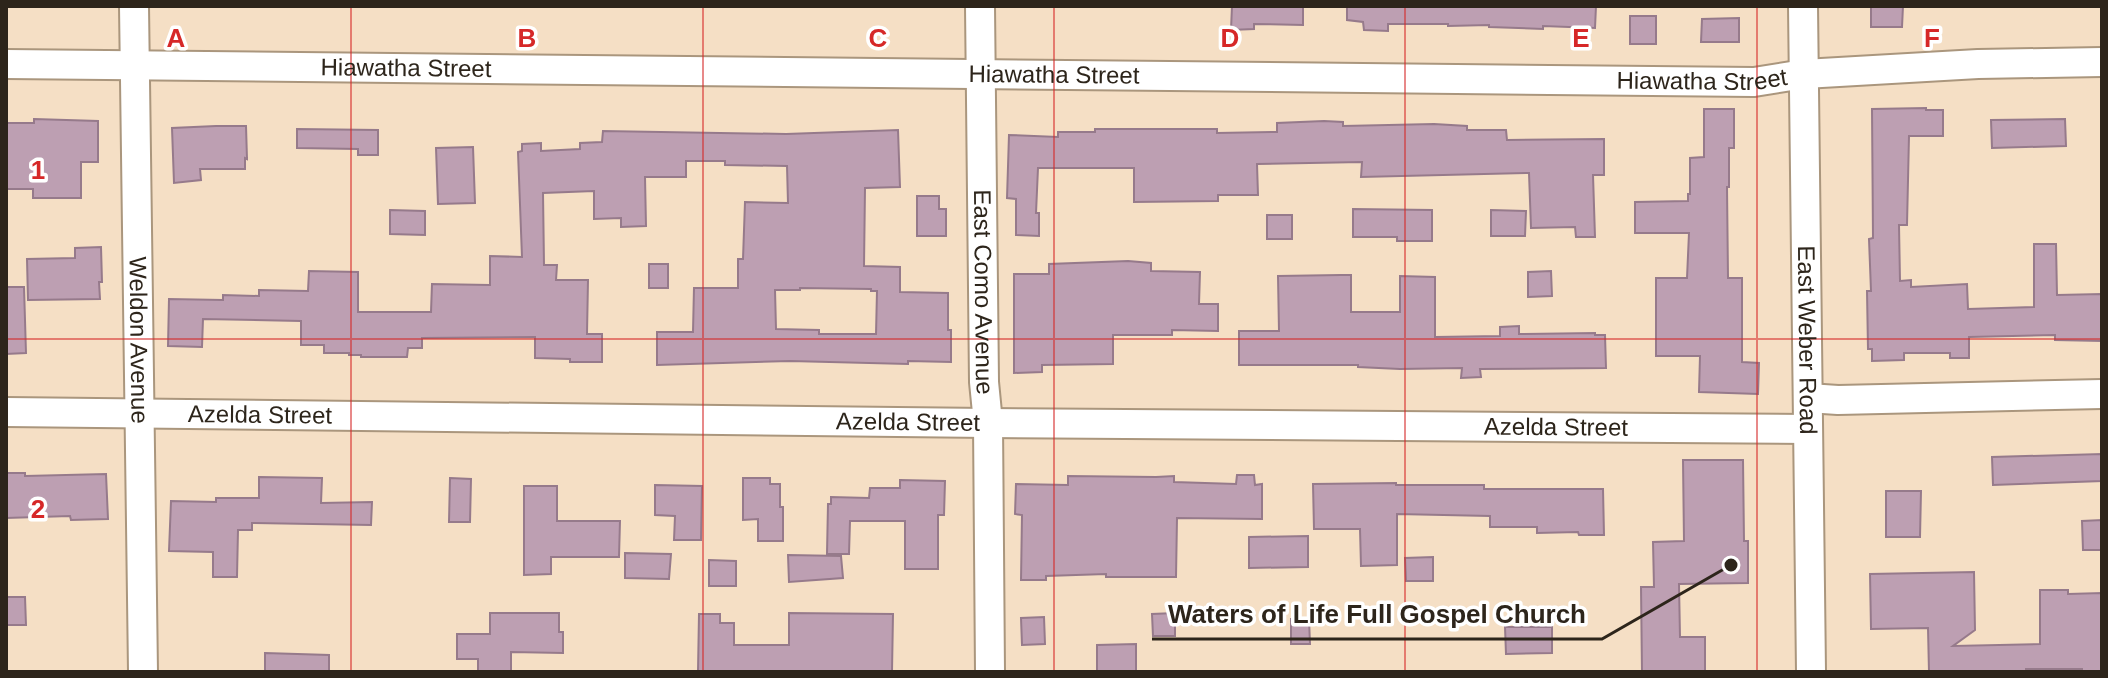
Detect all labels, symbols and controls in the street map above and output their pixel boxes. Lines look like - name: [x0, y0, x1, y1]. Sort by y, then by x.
- text: A: [167, 23, 186, 53]
- text: B: [518, 23, 536, 53]
- text: C: [869, 23, 888, 53]
- text: D: [1221, 23, 1239, 53]
- text: E: [1572, 23, 1590, 53]
- text: F: [1924, 23, 1940, 53]
- street label: Hiawatha Street: [320, 53, 492, 82]
- street label: Hiawatha Street: [968, 60, 1140, 89]
- street label: Hiawatha Street: [1616, 63, 1789, 95]
- text: 1: [31, 155, 45, 185]
- street label: East Como Avenue: [969, 189, 999, 396]
- street label: East Weber Road: [1793, 245, 1822, 435]
- street label: Weldon Avenue: [124, 256, 154, 424]
- street label: Azelda Street: [188, 400, 333, 429]
- street label: Azelda Street: [836, 407, 981, 436]
- street label: Azelda Street: [1484, 413, 1628, 441]
- text: 2: [31, 494, 45, 524]
- callout: Waters of Life Full Gospel Church: [1152, 589, 1602, 639]
- text: Waters of Life Full Gospel Church: [1168, 599, 1586, 629]

